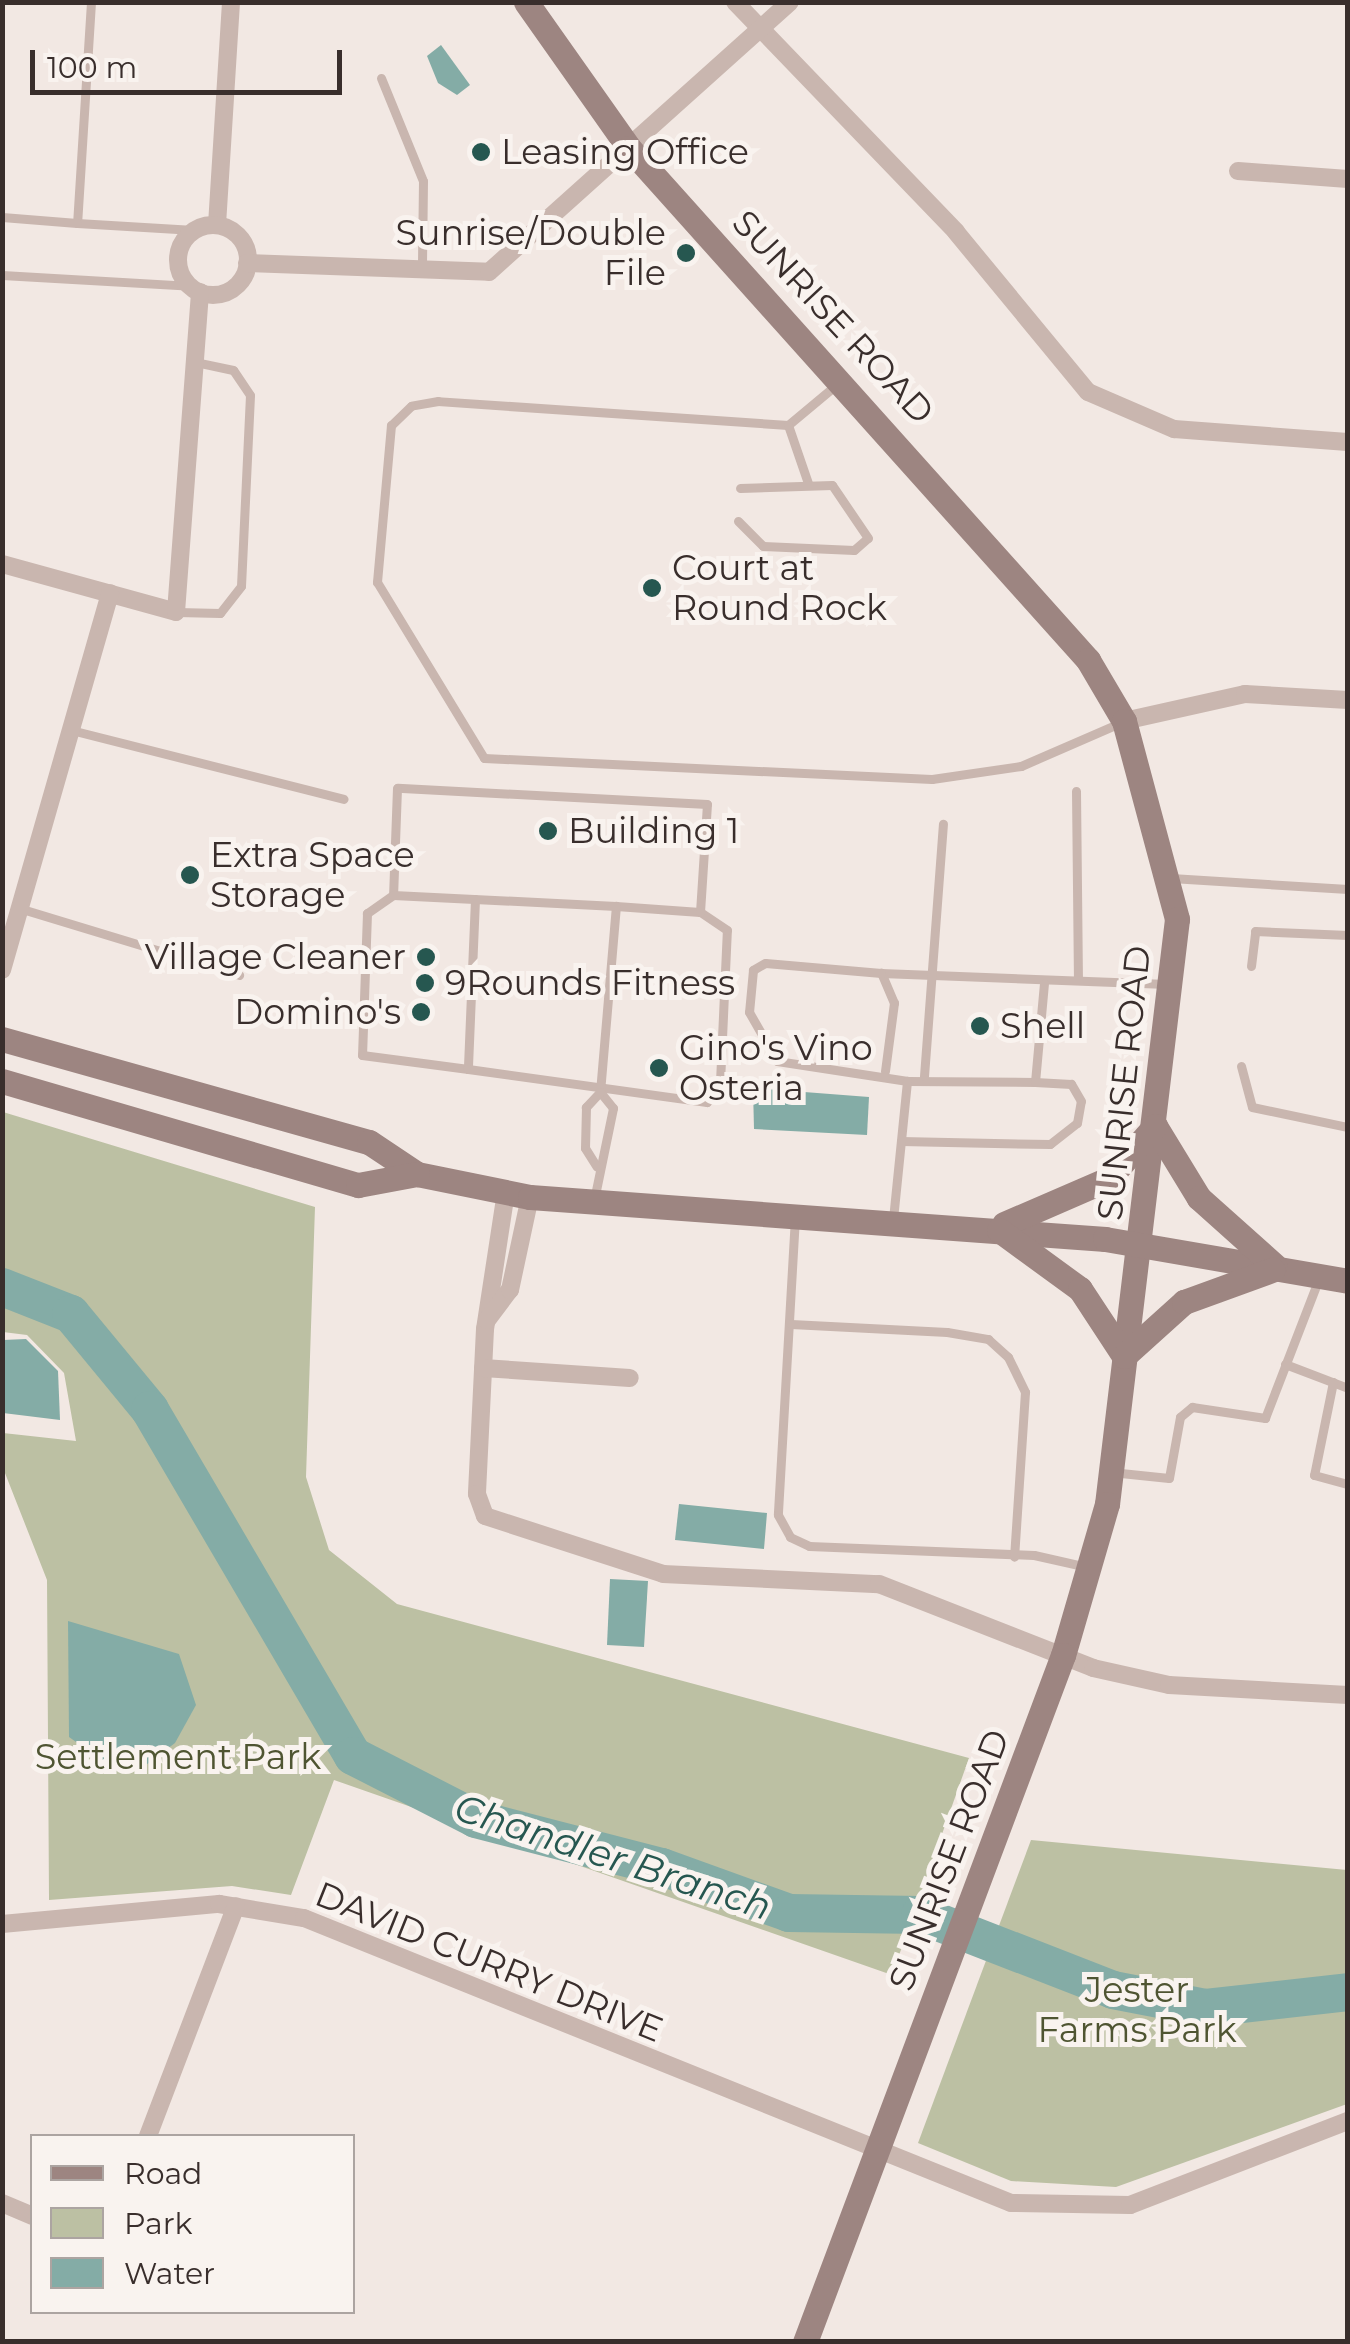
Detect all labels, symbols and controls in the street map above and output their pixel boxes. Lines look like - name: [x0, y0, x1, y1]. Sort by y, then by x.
- scale bar: [35, 30, 348, 92]
- text: 100 m: [47, 49, 137, 86]
- place label: Leasing Office: [501, 131, 749, 173]
- marker: Leasing Office: [470, 141, 492, 163]
- street label: SUNRISE ROAD: [724, 202, 942, 432]
- place label: Sunrise/Double File: [396, 212, 666, 294]
- marker: Sunrise/Double File: [675, 242, 697, 264]
- place label: Court at Round Rock: [672, 547, 887, 629]
- marker: Court at Round Rock: [641, 577, 663, 599]
- place label: Building 1: [568, 810, 739, 852]
- marker: Building 1: [537, 820, 559, 842]
- place label: Extra Space Storage: [210, 834, 415, 916]
- marker: Extra Space Storage: [179, 864, 201, 886]
- place label: Village Cleaner: [145, 936, 406, 978]
- street label: SUNRISE ROAD: [1089, 944, 1159, 1222]
- marker: Village Cleaner: [415, 946, 437, 968]
- place label: 9Rounds Fitness: [445, 962, 735, 1004]
- marker: 9Rounds Fitness: [414, 972, 436, 994]
- place label: Domino's: [234, 991, 401, 1033]
- marker: Domino's: [410, 1001, 432, 1023]
- place label: Shell: [1000, 1005, 1085, 1047]
- marker: Shell: [969, 1015, 991, 1037]
- place label: Gino's Vino Osteria: [679, 1027, 873, 1109]
- marker: Gino's Vino Osteria: [648, 1057, 670, 1079]
- street label: SUNRISE ROAD: [880, 1724, 1018, 1996]
- park label: Settlement Park: [35, 1736, 321, 1778]
- water label: Chandler Branch: [449, 1784, 777, 1930]
- street label: DAVID CURRY DRIVE: [309, 1873, 669, 2051]
- park label: Jester Farms Park: [1037, 1969, 1237, 2051]
- legend: [30, 2134, 355, 2314]
- text: Road: [124, 2155, 202, 2192]
- text: Park: [124, 2205, 193, 2242]
- text: Water: [124, 2255, 215, 2292]

